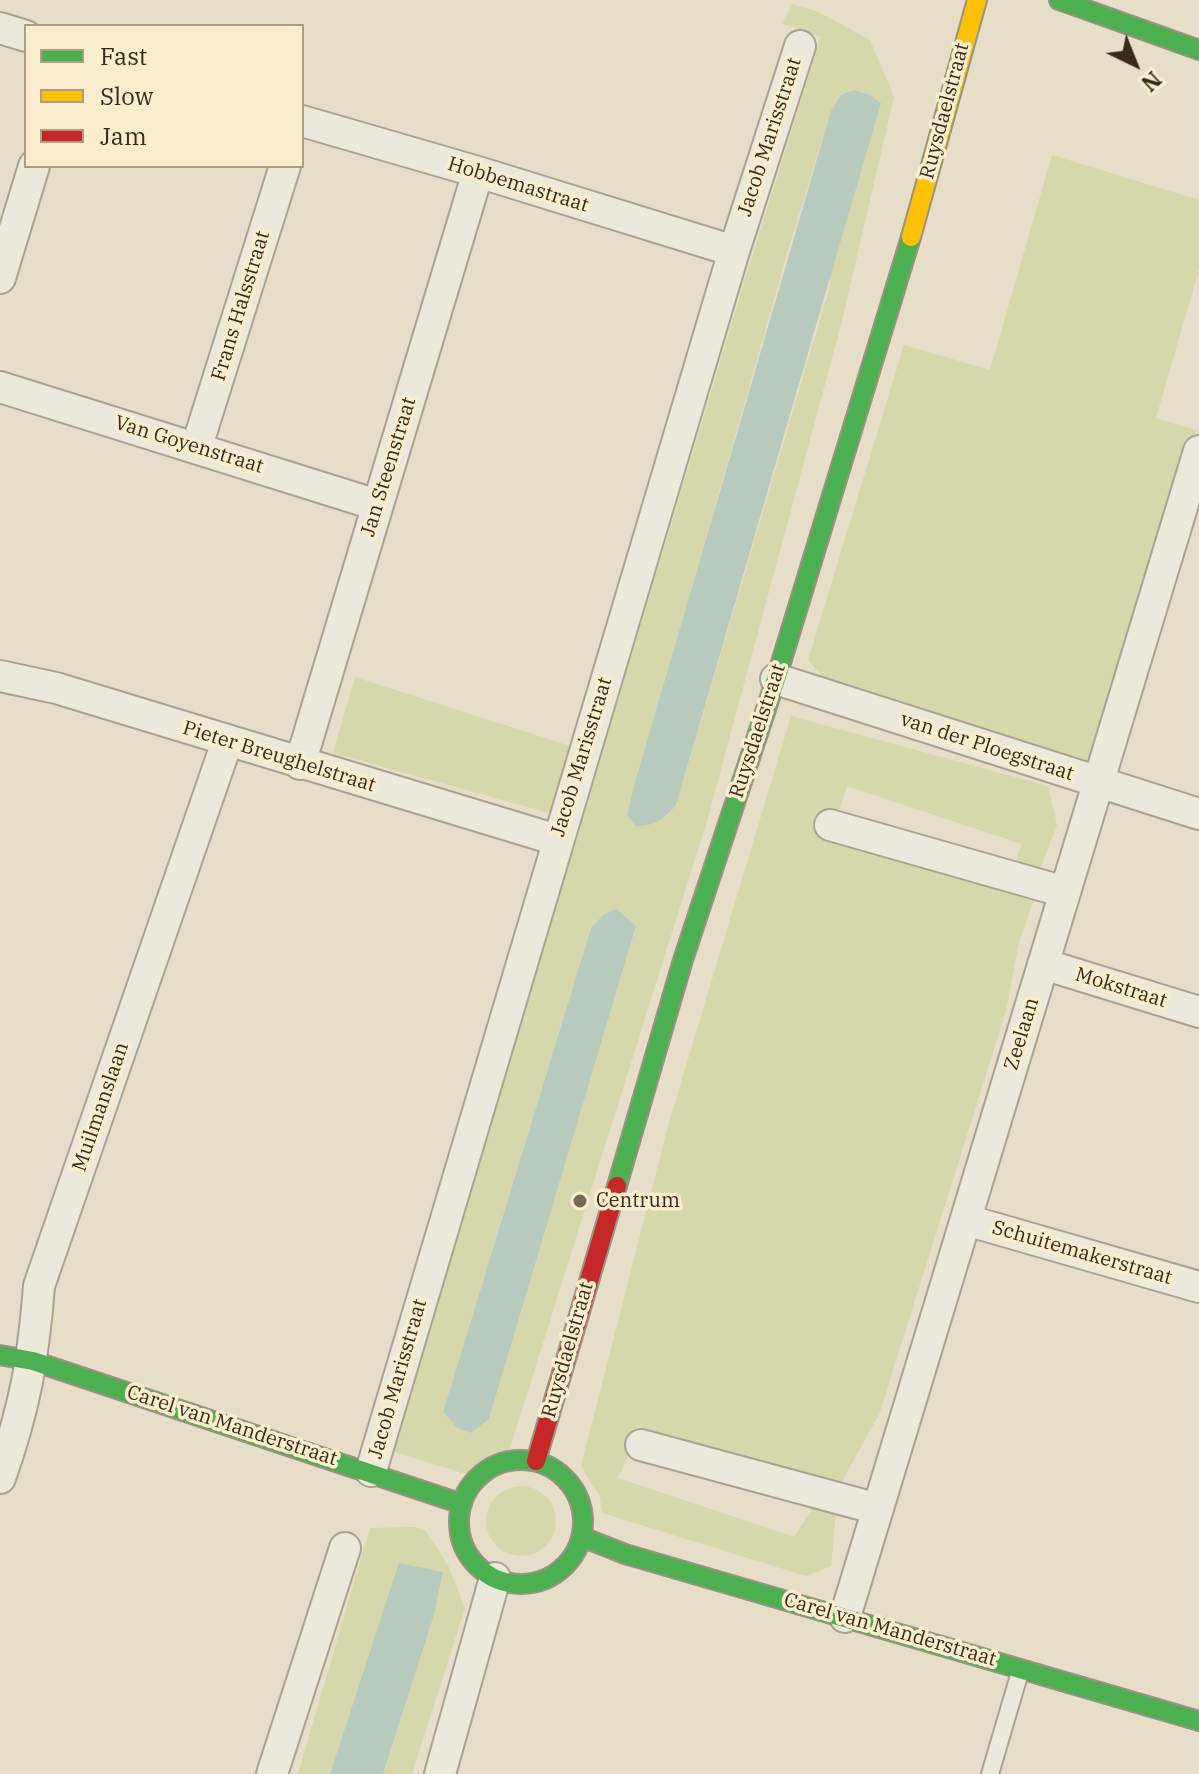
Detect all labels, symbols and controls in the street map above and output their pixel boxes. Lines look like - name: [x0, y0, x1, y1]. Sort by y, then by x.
- legend: [24, 24, 304, 168]
- north arrow: [1095, 24, 1175, 104]
- text: Fast: [100, 40, 147, 72]
- street label: Ruysdaelstraat: [915, 40, 975, 182]
- street label: Jacob Marisstraat: [733, 55, 807, 219]
- text: N: [1135, 65, 1168, 98]
- text: Slow: [100, 80, 153, 112]
- text: Jam: [100, 120, 147, 152]
- street label: Hobbemastraat: [445, 152, 591, 218]
- street label: Frans Halsstraat: [207, 228, 275, 384]
- street label: Jan Steenstraat: [356, 394, 422, 540]
- street label: Van Goyenstraat: [112, 411, 266, 479]
- street label: Ruysdaelstraat: [725, 661, 791, 801]
- street label: Jacob Marisstraat: [546, 674, 618, 840]
- street label: van der Ploegstraat: [897, 708, 1077, 786]
- street label: Pieter Breughelstraat: [180, 716, 378, 798]
- street label: Mokstraat: [1072, 963, 1170, 1013]
- street label: Zeelaan: [1000, 995, 1044, 1073]
- street label: Muilmanslaan: [68, 1039, 134, 1175]
- place label: Centrum: [596, 1189, 680, 1213]
- marker: Centrum: [571, 1192, 589, 1210]
- street label: Schuitemakerstraat: [989, 1216, 1175, 1290]
- street label: Ruysdaelstraat: [537, 1279, 599, 1421]
- street label: Jacob Marisstraat: [364, 1296, 432, 1462]
- street label: Carel van Manderstraat: [124, 1381, 340, 1471]
- street label: Carel van Manderstraat: [781, 1588, 999, 1672]

